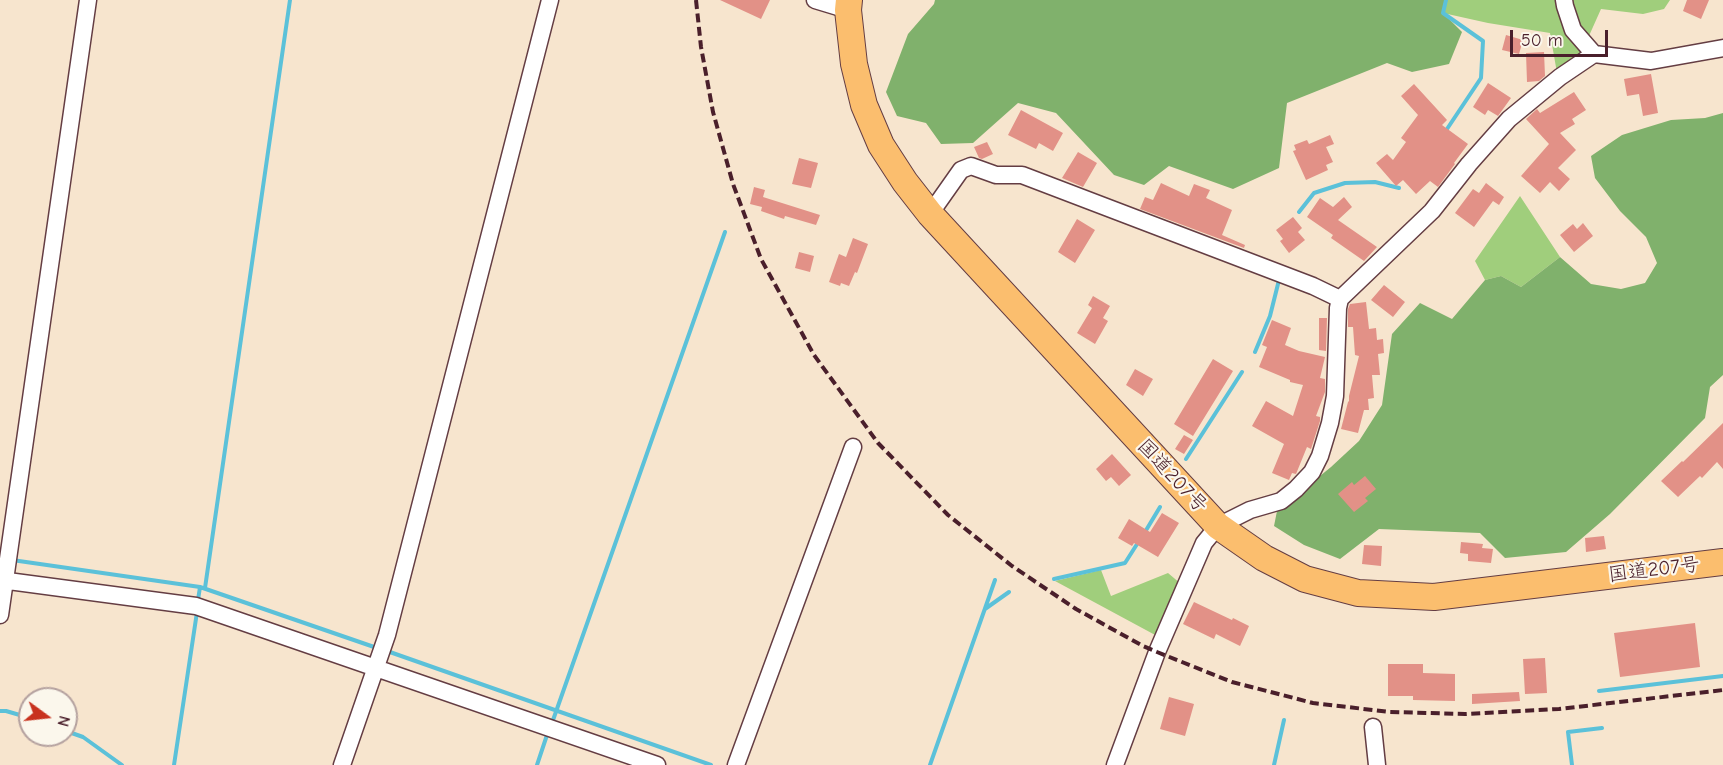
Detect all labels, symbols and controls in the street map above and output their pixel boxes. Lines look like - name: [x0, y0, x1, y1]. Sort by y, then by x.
- scale bar: [1513, 18, 1610, 56]
- text: 50 m: [1521, 30, 1563, 51]
- street label: 国道207号: [1132, 434, 1212, 518]
- street label: 国道207号: [1607, 552, 1701, 588]
- north arrow: [18, 687, 78, 747]
- text: N: [53, 714, 73, 729]

